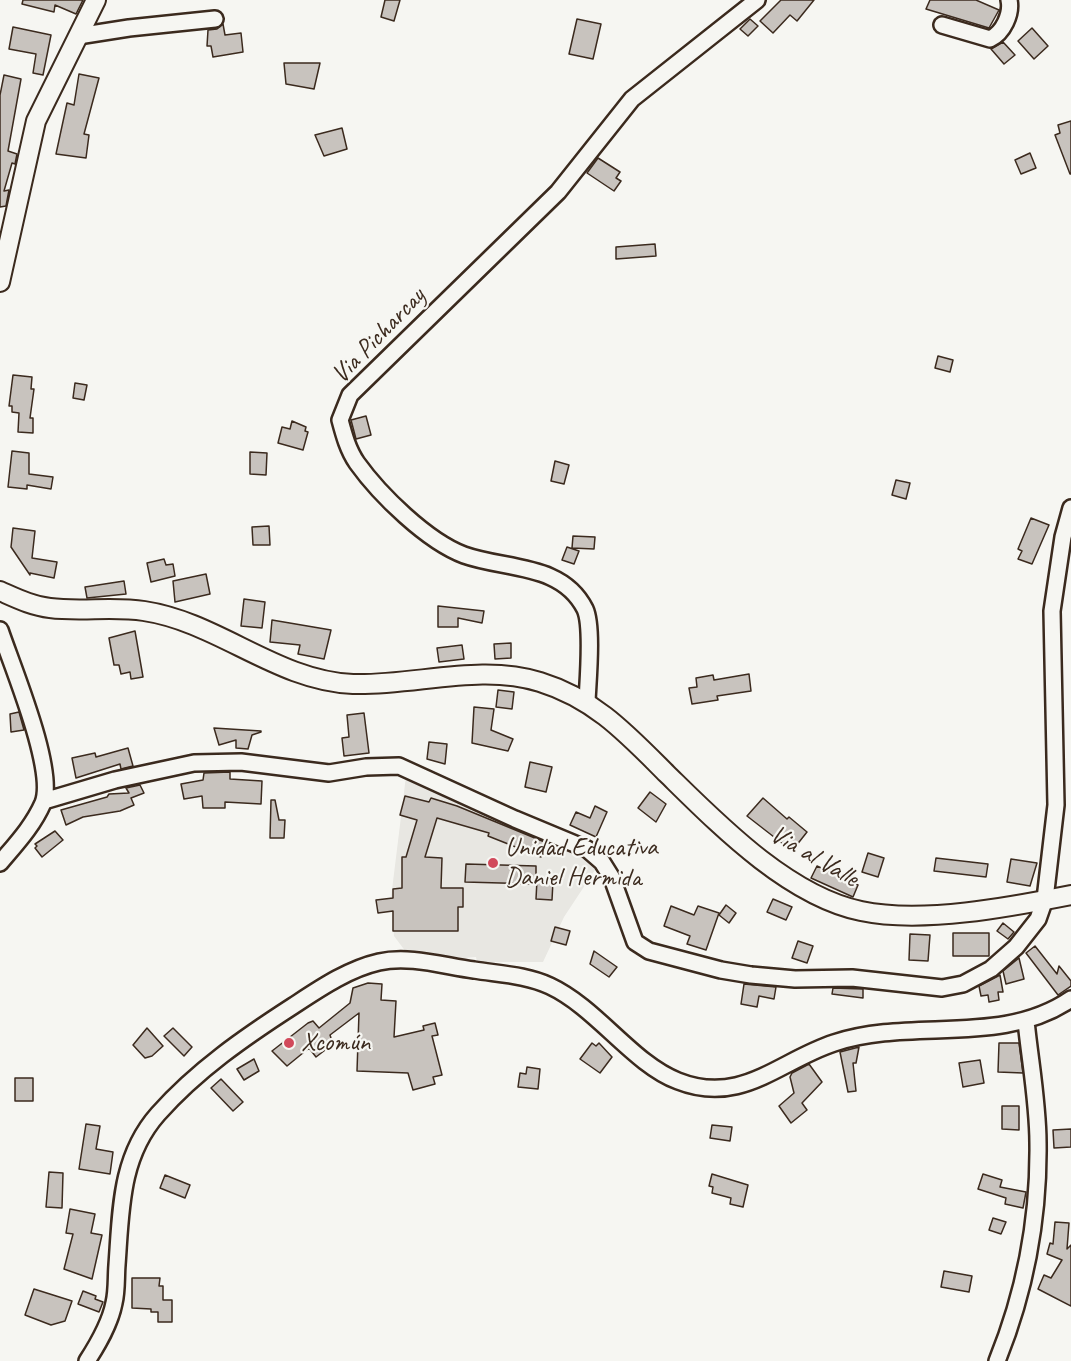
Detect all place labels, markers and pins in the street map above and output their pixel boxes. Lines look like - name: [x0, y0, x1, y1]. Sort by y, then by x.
- place label: Unidad Educativa Daniel Hermida: [505, 832, 657, 894]
- marker: Unidad Educativa Daniel Hermida: [486, 856, 500, 870]
- place label: Xcomún: [301, 1027, 370, 1059]
- marker: Xcomún: [282, 1036, 296, 1050]

